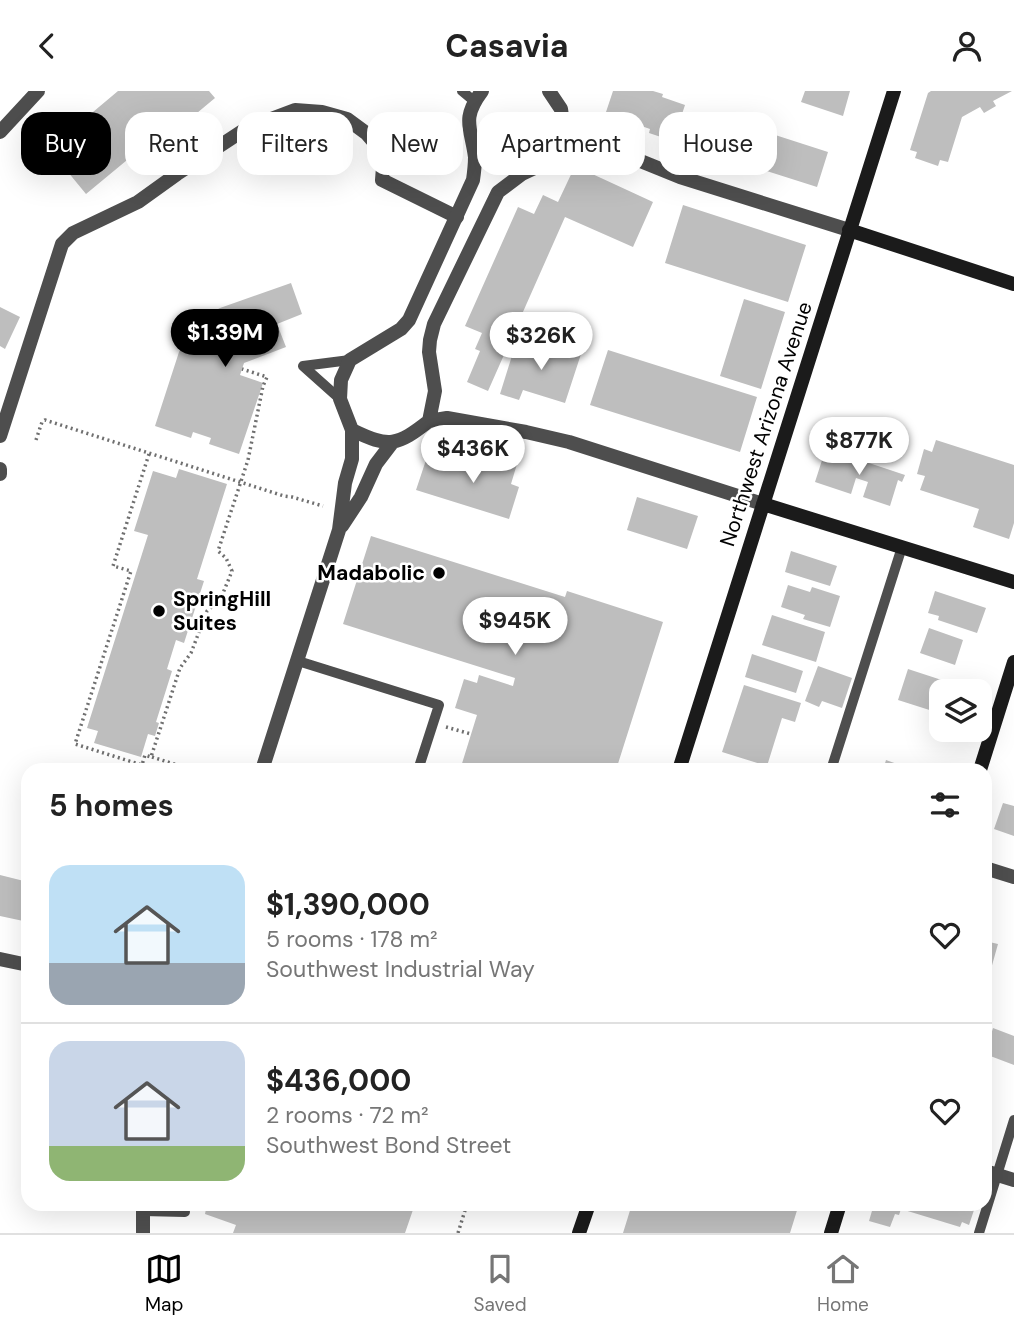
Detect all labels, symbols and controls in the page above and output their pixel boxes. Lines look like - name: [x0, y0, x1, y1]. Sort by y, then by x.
- text: Casavia: [445, 25, 569, 67]
- icon: back: [28, 27, 66, 65]
- icon: person: [948, 27, 986, 65]
- chip: Buy: [21, 112, 111, 175]
- chip: Rent: [125, 112, 223, 175]
- chip: Filters: [237, 112, 353, 175]
- chip: New: [367, 112, 463, 175]
- chip: Apartment: [477, 112, 645, 175]
- chip: House: [659, 112, 777, 175]
- street label: Northwest Arizona Avenue: [713, 298, 819, 550]
- pin: $1.39M: [168, 309, 282, 369]
- pin: $326K: [492, 313, 590, 372]
- text: $1.39M: [187, 317, 263, 347]
- text: $326K: [506, 320, 576, 350]
- pin: $877K: [810, 417, 908, 477]
- pin: $436K: [424, 425, 522, 485]
- text: $877K: [825, 425, 893, 455]
- text: $436K: [437, 433, 509, 463]
- place label: Madabolic: [317, 559, 425, 587]
- marker: Madabolic: [431, 565, 447, 581]
- place label: SpringHill Suites: [173, 585, 271, 637]
- pin: $945K: [466, 597, 564, 657]
- marker: SpringHill Suites: [151, 603, 167, 619]
- text: $945K: [479, 605, 551, 635]
- map controls: [929, 679, 992, 742]
- button: layers: [929, 679, 992, 742]
- text: 5 homes: [49, 786, 174, 825]
- icon: filters: [926, 786, 964, 824]
- text: $1,390,000: [266, 885, 430, 924]
- icon: home: [105, 893, 189, 977]
- icon: heart: [926, 916, 964, 954]
- text: 5 rooms · 178 m²: [266, 924, 438, 954]
- text: Southwest Industrial Way: [266, 954, 535, 984]
- text: $436,000: [266, 1061, 411, 1100]
- icon: home: [105, 1069, 189, 1153]
- icon: heart: [926, 1092, 964, 1130]
- text: 2 rooms · 72 m²: [266, 1100, 429, 1130]
- text: Southwest Bond Street: [266, 1130, 511, 1160]
- tab: Map: [145, 1250, 183, 1317]
- tab: Saved: [474, 1250, 527, 1317]
- tab: Home: [817, 1250, 869, 1317]

